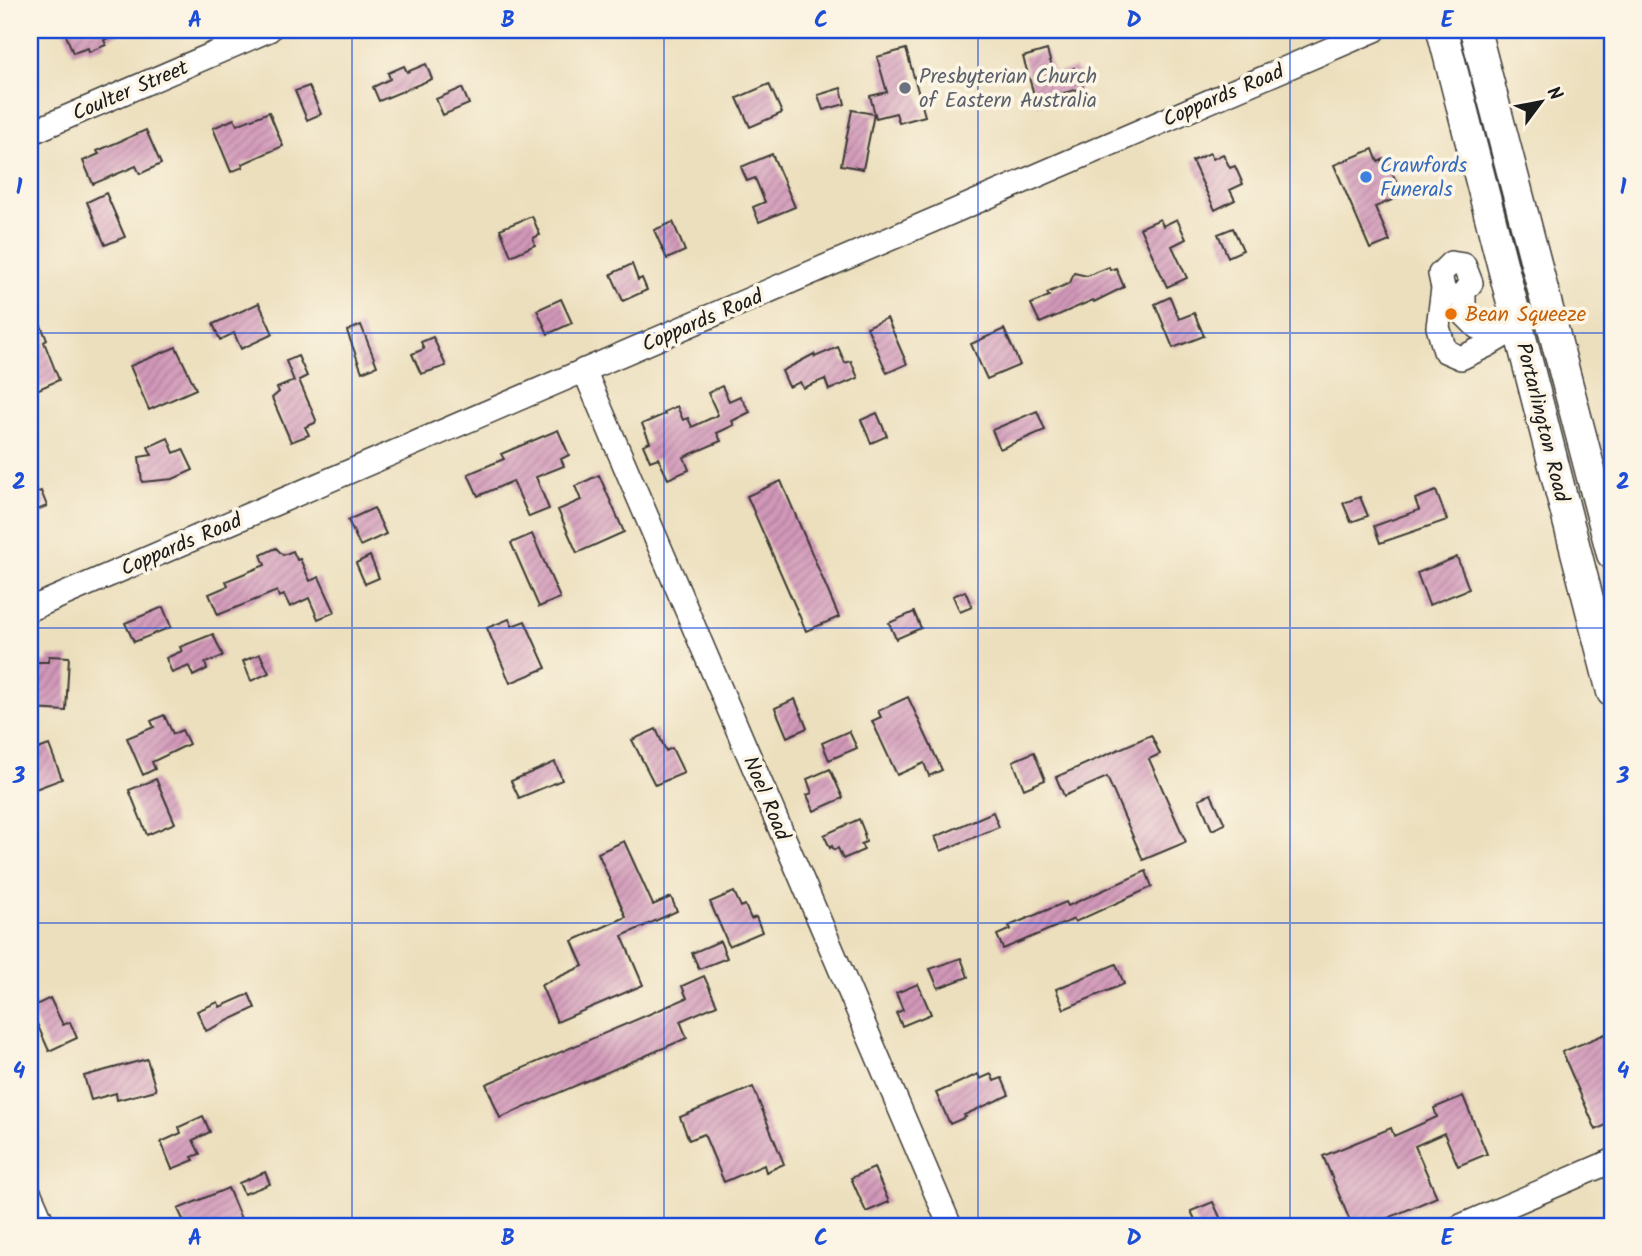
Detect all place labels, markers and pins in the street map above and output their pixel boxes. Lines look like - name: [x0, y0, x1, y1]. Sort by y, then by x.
- place label: Presbyterian Church of Eastern Australia: [919, 61, 1097, 118]
- marker: Presbyterian Church of Eastern Australia: [897, 80, 913, 96]
- place label: Crawfords Funerals: [1380, 150, 1467, 207]
- marker: Crawfords Funerals: [1358, 169, 1374, 185]
- place label: Bean Squeeze: [1465, 299, 1587, 332]
- marker: Bean Squeeze: [1443, 306, 1459, 322]

